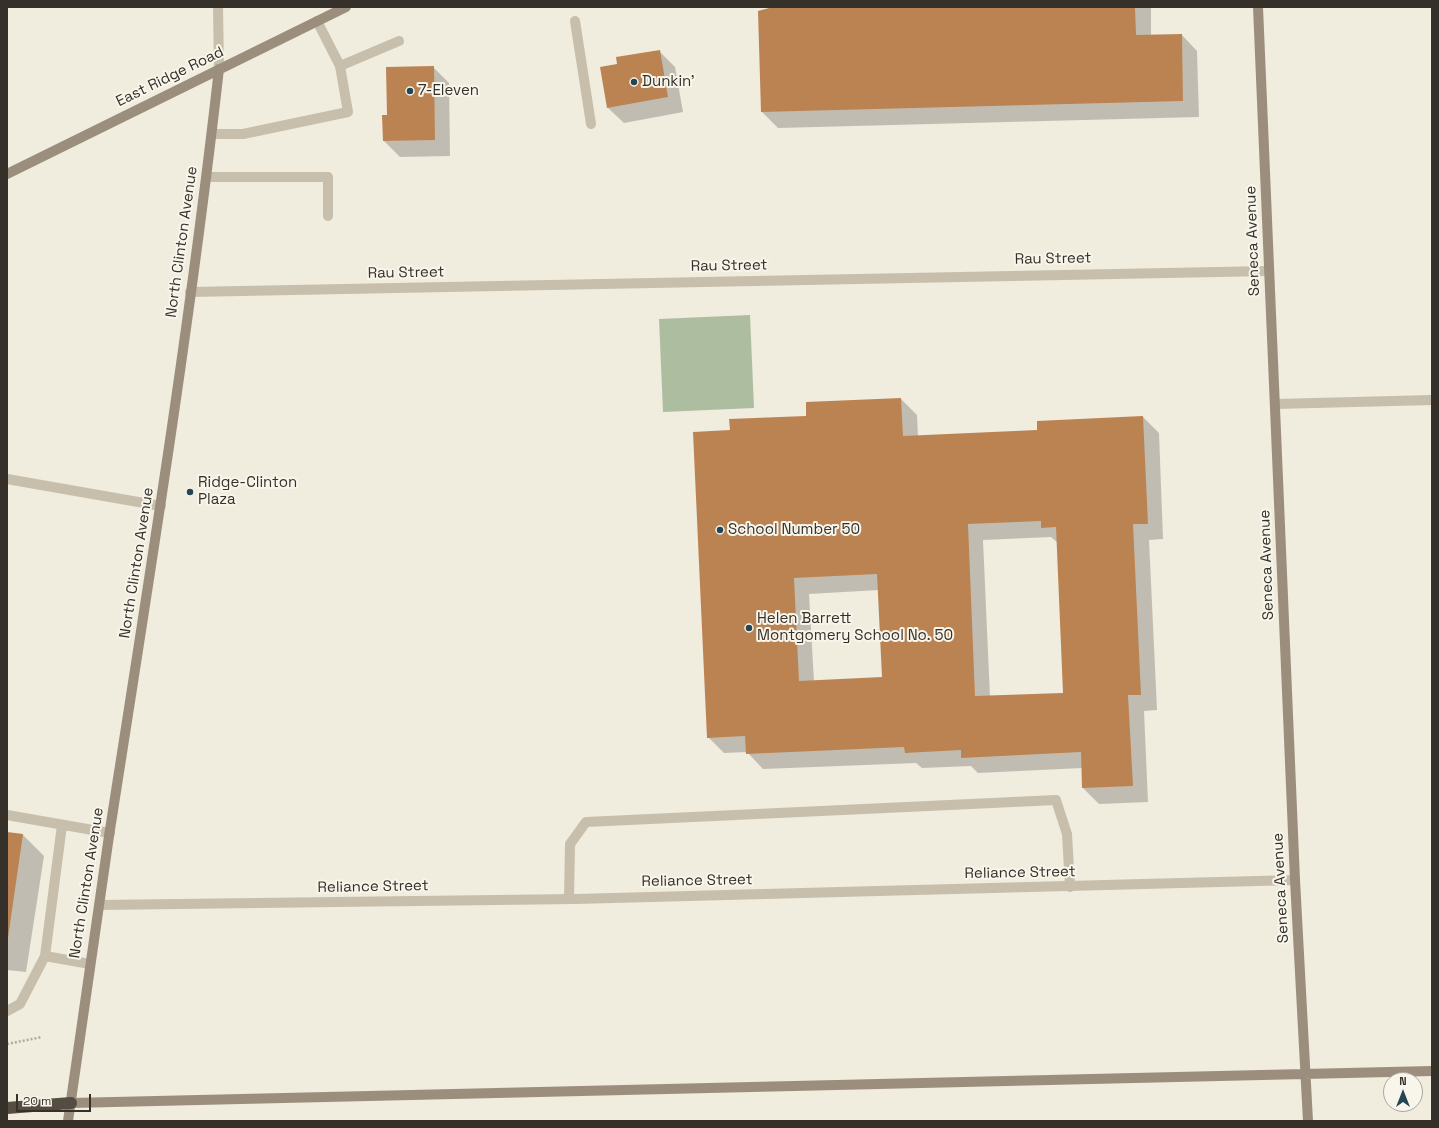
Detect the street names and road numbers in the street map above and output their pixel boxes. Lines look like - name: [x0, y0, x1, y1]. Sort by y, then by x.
- street label: East Ridge Road: [113, 43, 227, 111]
- street label: North Clinton Avenue: [162, 165, 202, 319]
- street label: Seneca Avenue: [1242, 185, 1264, 297]
- street label: Rau Street: [1014, 249, 1092, 269]
- street label: Rau Street: [690, 256, 768, 276]
- street label: Rau Street: [367, 263, 445, 283]
- street label: North Clinton Avenue: [116, 486, 158, 640]
- street label: Seneca Avenue: [1256, 509, 1278, 621]
- street label: North Clinton Avenue: [66, 806, 108, 960]
- street label: Seneca Avenue: [1269, 832, 1293, 944]
- street label: Reliance Street: [964, 863, 1076, 883]
- street label: Reliance Street: [641, 871, 753, 891]
- street label: Reliance Street: [317, 877, 429, 897]

